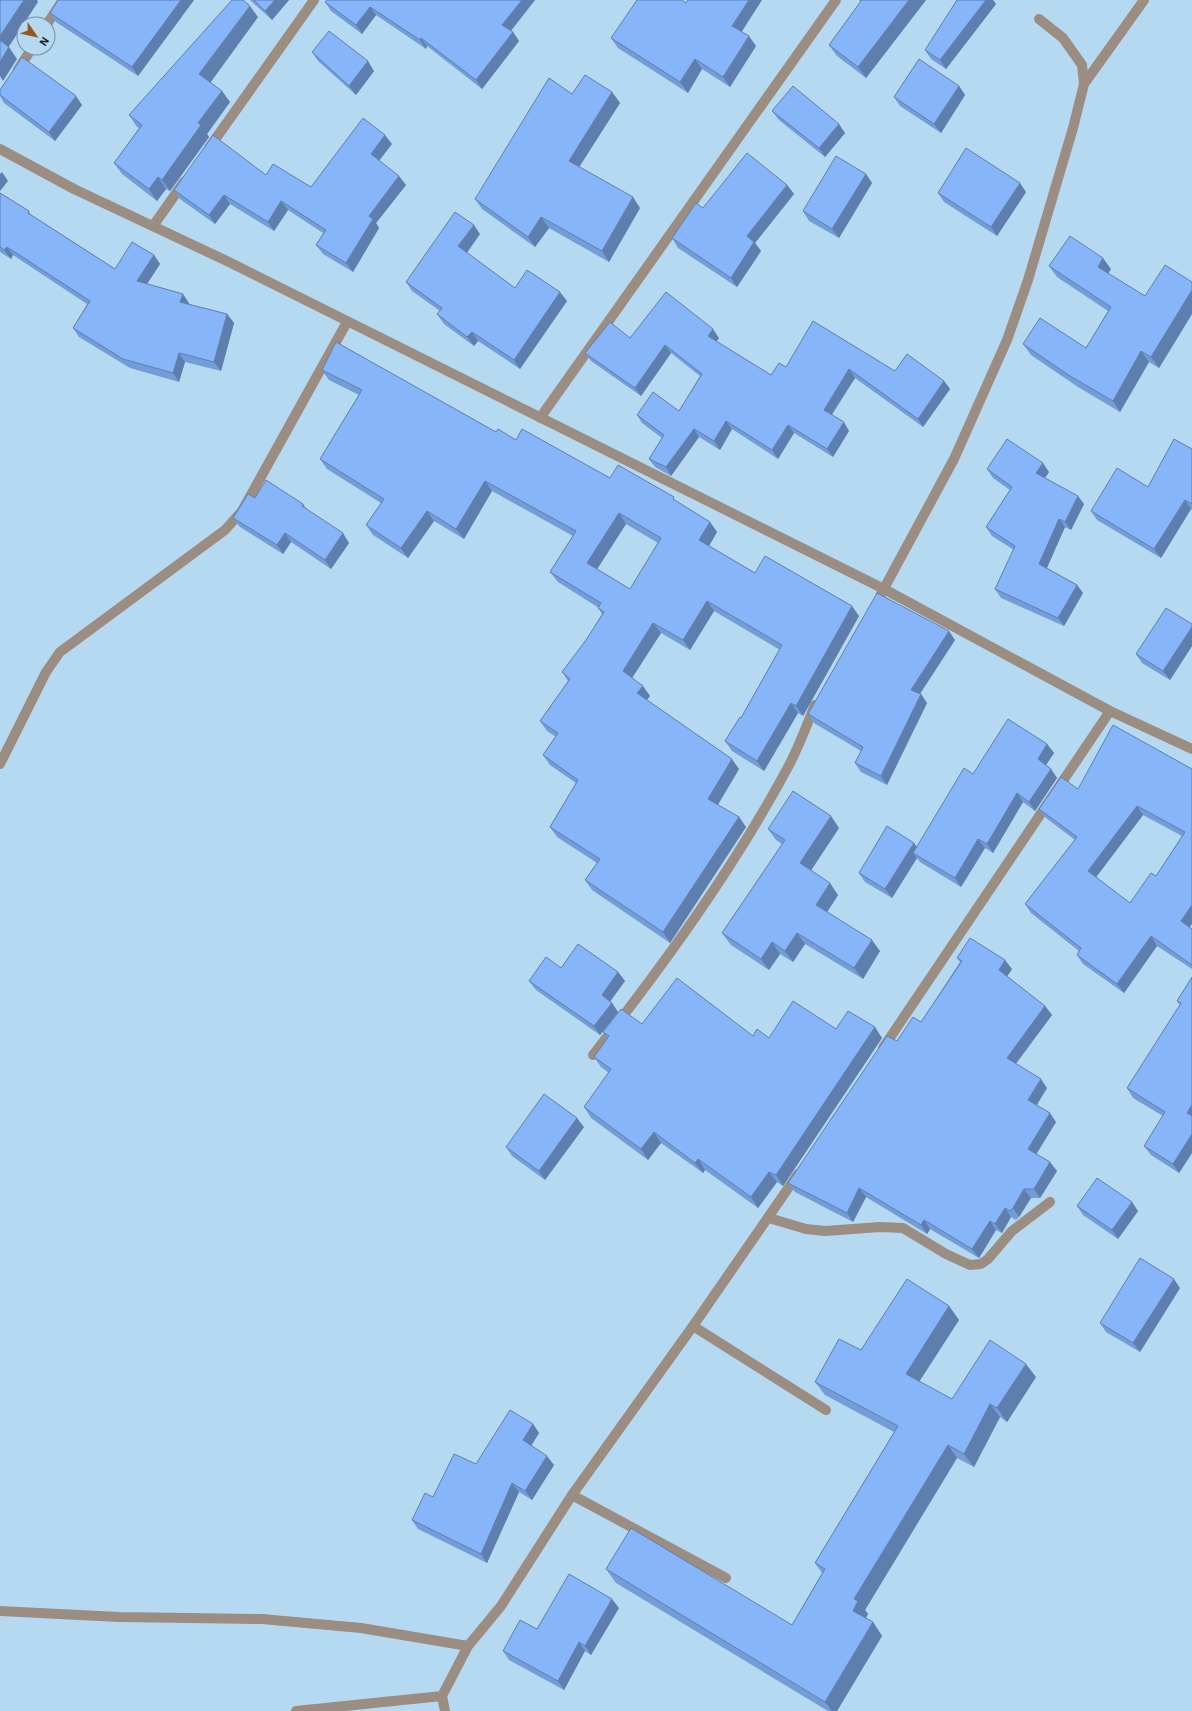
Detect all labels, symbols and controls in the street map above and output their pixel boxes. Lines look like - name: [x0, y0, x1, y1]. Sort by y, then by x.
- north arrow: [16, 16, 56, 56]
- text: N: [36, 34, 52, 49]

